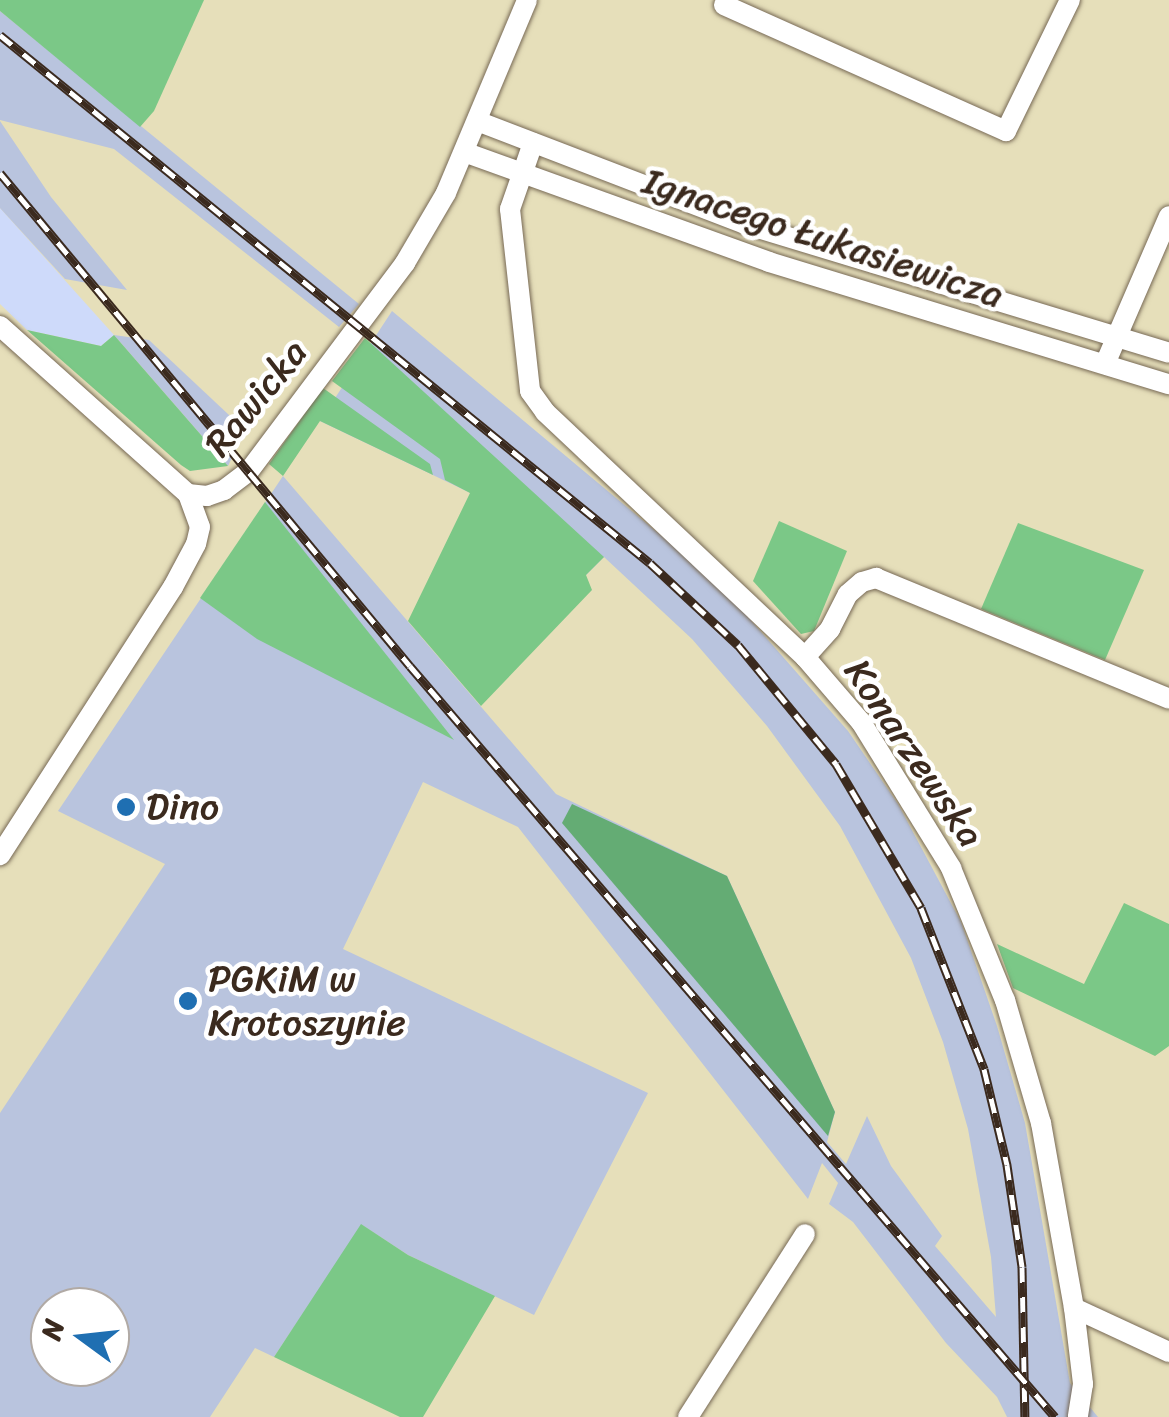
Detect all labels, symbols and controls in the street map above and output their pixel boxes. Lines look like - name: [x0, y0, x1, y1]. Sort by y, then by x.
- street label: Ignacego Łukasiewicza: [636, 158, 1010, 318]
- street label: Rawicka: [195, 330, 317, 466]
- street label: Konarzewska: [834, 650, 994, 856]
- place label: Dino: [146, 784, 219, 830]
- marker: Dino: [115, 796, 137, 818]
- place label: PGKiM w Krotoszynie: [208, 956, 406, 1046]
- marker: PGKiM w Krotoszynie: [177, 990, 199, 1012]
- north arrow: [30, 1287, 130, 1387]
- text: N: [26, 1314, 79, 1345]

